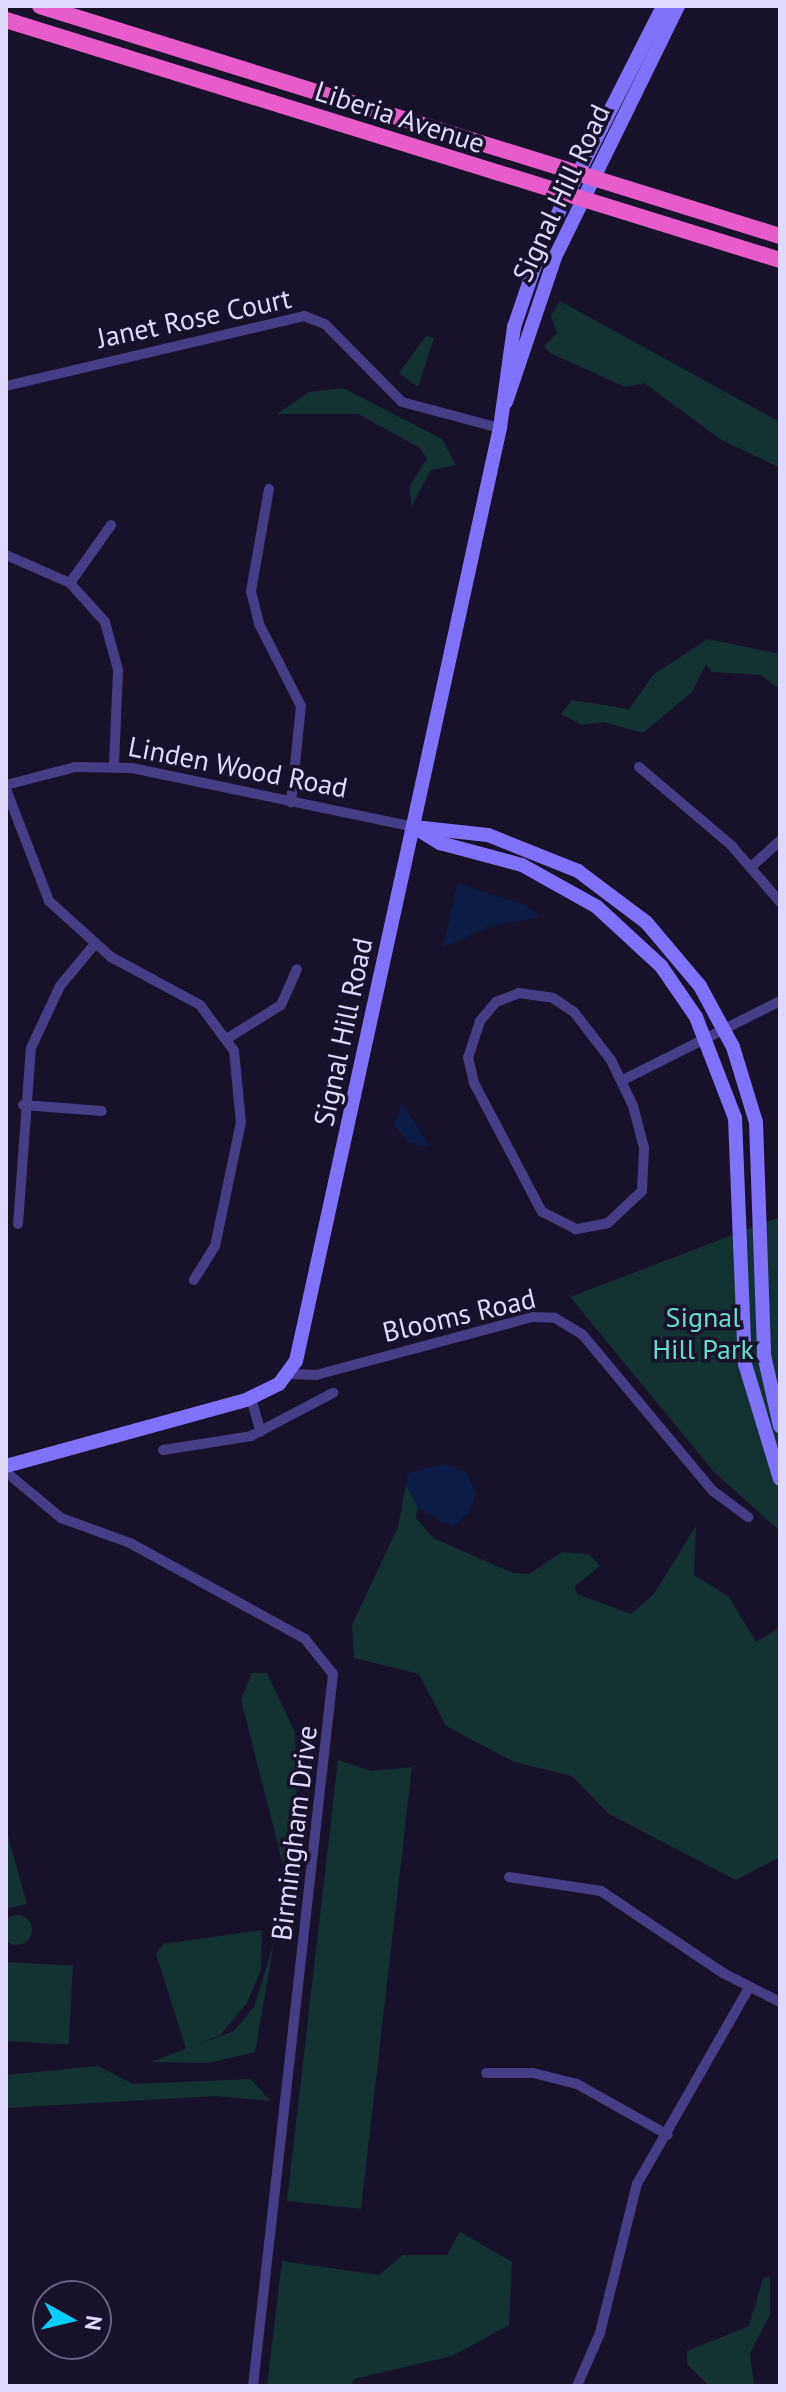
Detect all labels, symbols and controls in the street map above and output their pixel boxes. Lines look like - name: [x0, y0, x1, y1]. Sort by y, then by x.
- street label: Liberia Avenue: [311, 74, 489, 160]
- street label: Signal Hill Road: [505, 99, 617, 287]
- street label: Janet Rose Court: [94, 281, 294, 355]
- street label: Linden Wood Road: [125, 729, 351, 805]
- street label: Signal Hill Road: [307, 935, 379, 1129]
- street label: Blooms Road: [379, 1281, 539, 1349]
- park label: Signal Hill Park: [652, 1300, 754, 1366]
- street label: Birmingham Drive: [264, 1724, 324, 1942]
- north arrow: [32, 2280, 112, 2360]
- text: N: [79, 2314, 109, 2332]

